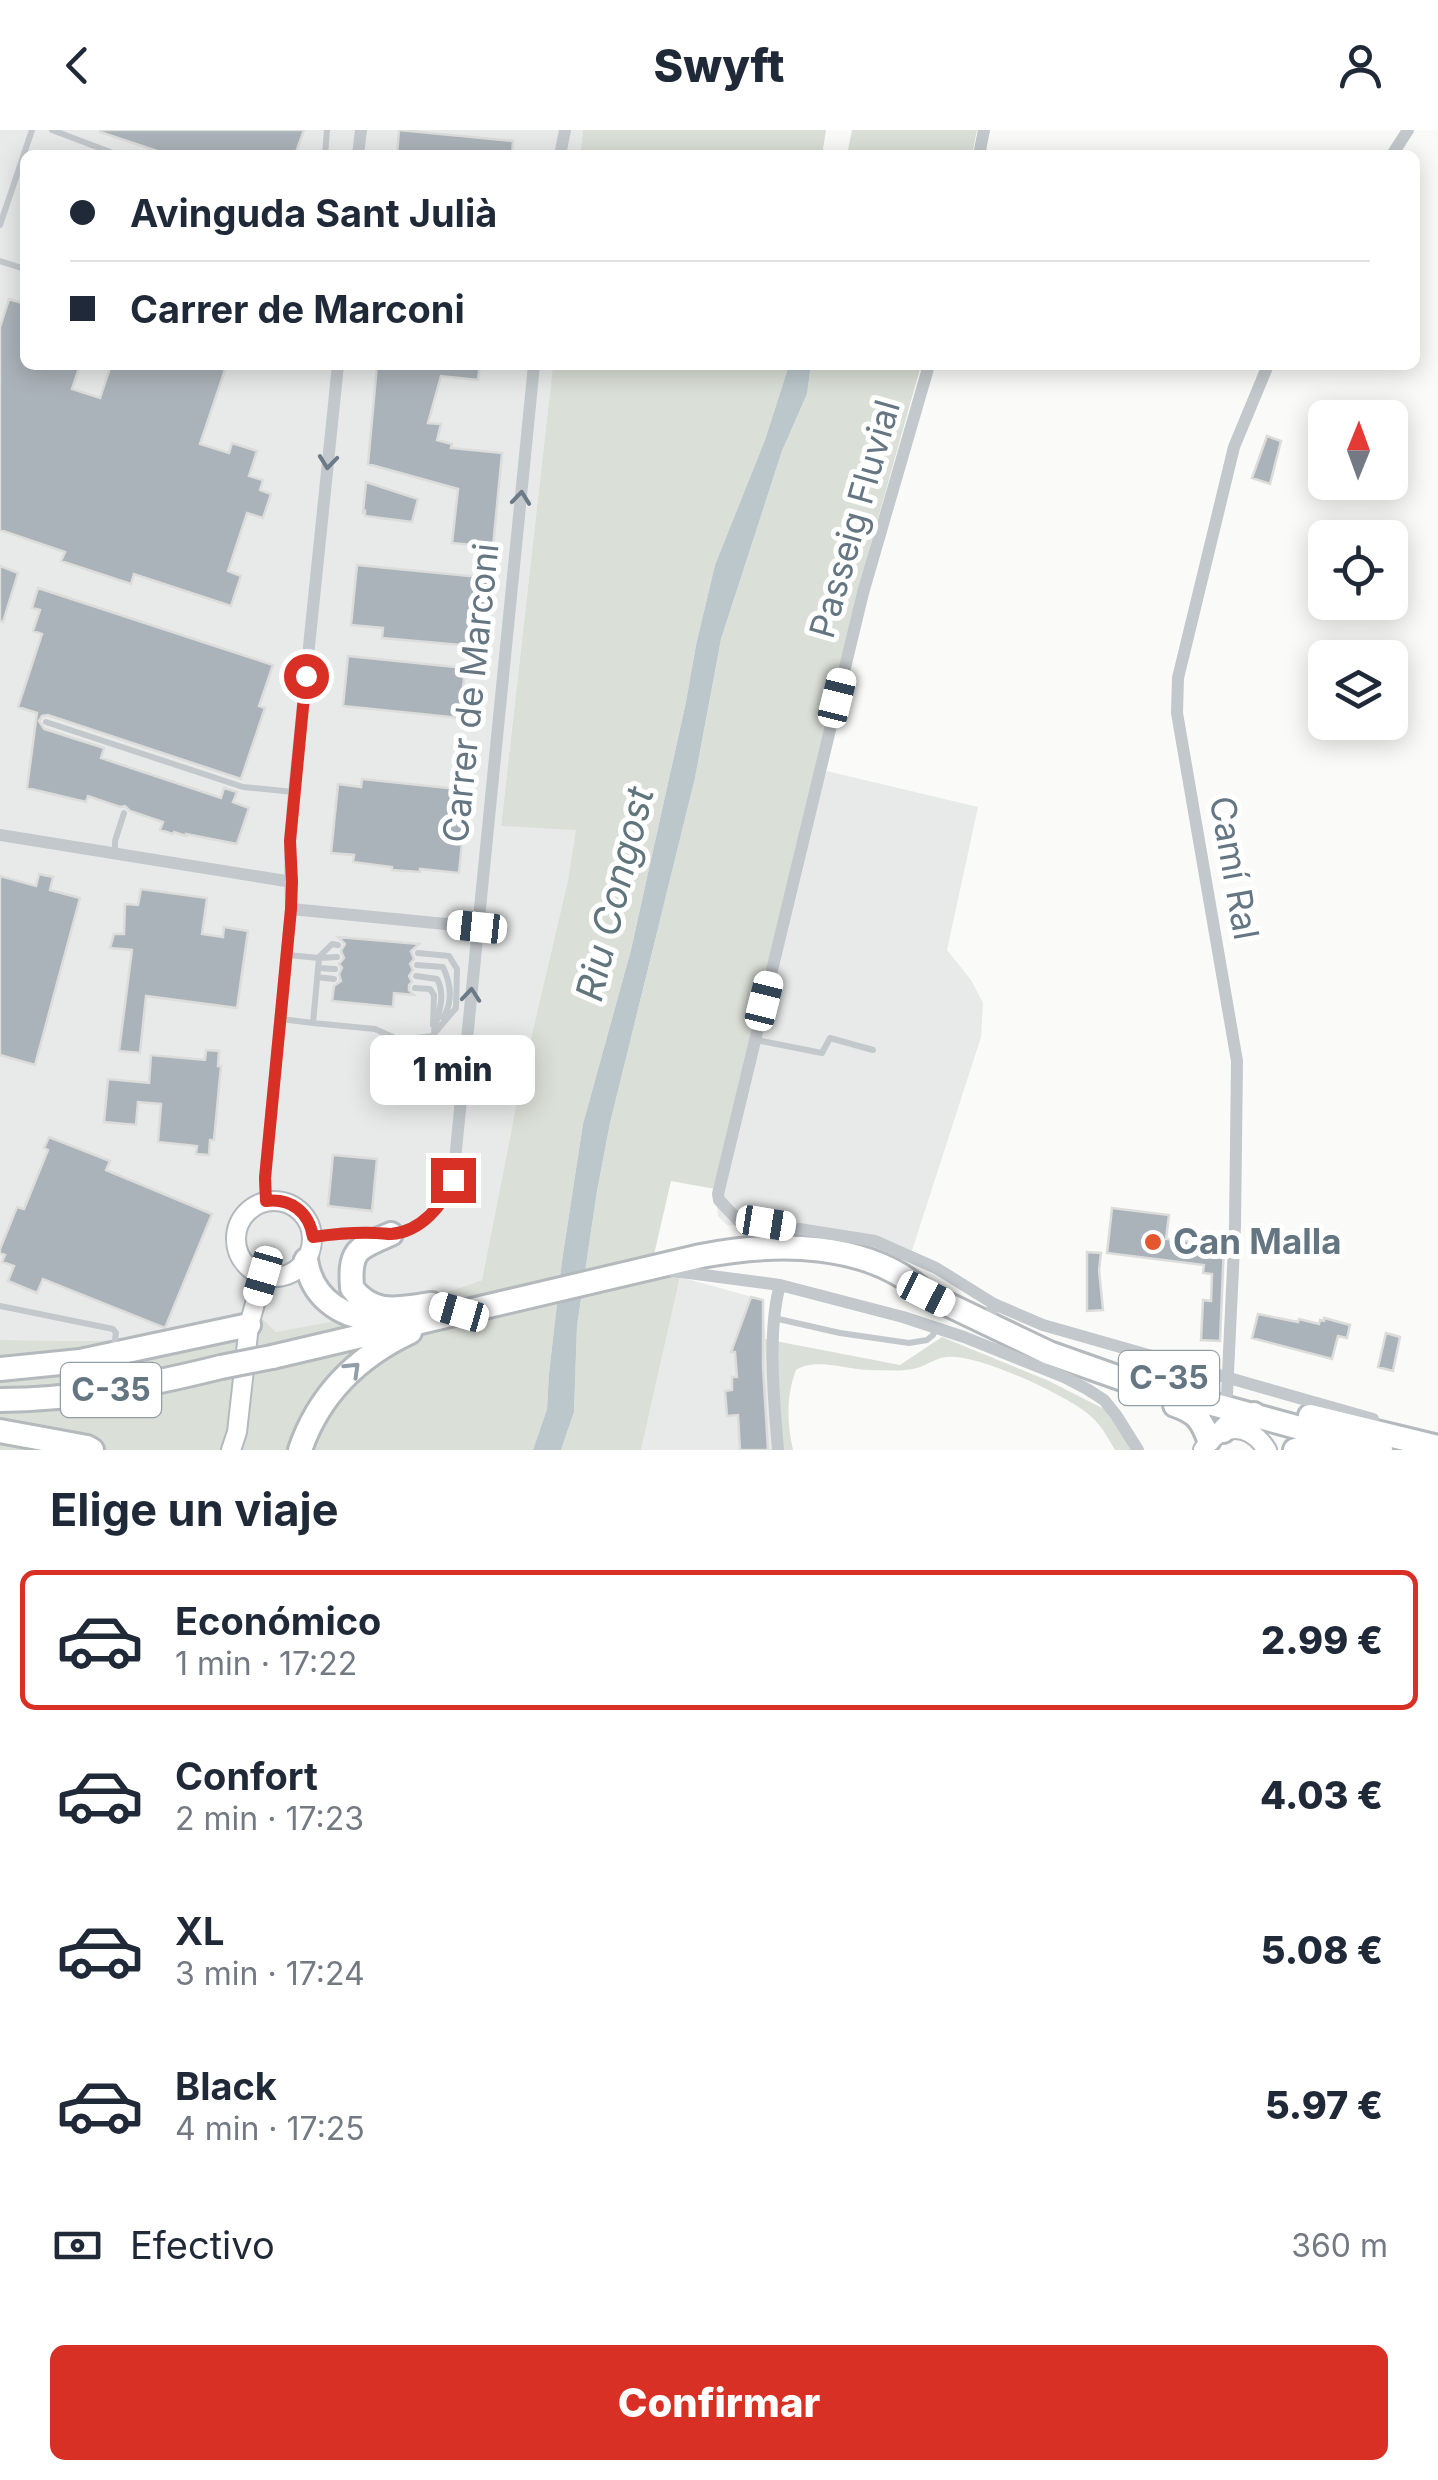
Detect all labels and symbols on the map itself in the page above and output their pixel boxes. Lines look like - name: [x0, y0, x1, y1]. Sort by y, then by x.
- street label: Passeig Fluvial: [800, 395, 908, 642]
- north arrow: [1308, 400, 1408, 500]
- one-way arrow: [318, 454, 339, 470]
- one-way arrow: [510, 489, 531, 505]
- street label: Carrer de Marconi: [433, 541, 507, 845]
- route start: [284, 654, 329, 699]
- car: [815, 665, 859, 731]
- water label: Riu Congost: [565, 782, 663, 1005]
- street label: Camí Ral: [1202, 793, 1268, 943]
- car: [446, 909, 508, 945]
- car: [742, 968, 786, 1034]
- one-way arrow: [460, 987, 482, 1003]
- callout: 1 min: [370, 1035, 536, 1105]
- route end: [431, 1158, 476, 1203]
- car: [734, 1203, 798, 1243]
- place label: Can Malla: [1173, 1220, 1342, 1262]
- marker: Can Malla: [1142, 1231, 1164, 1253]
- car: [240, 1243, 286, 1309]
- car: [892, 1267, 960, 1321]
- car: [426, 1289, 492, 1335]
- road number: C-35: [1119, 1351, 1219, 1405]
- road number: C-35: [61, 1363, 161, 1417]
- one-way arrow: [341, 1363, 359, 1381]

